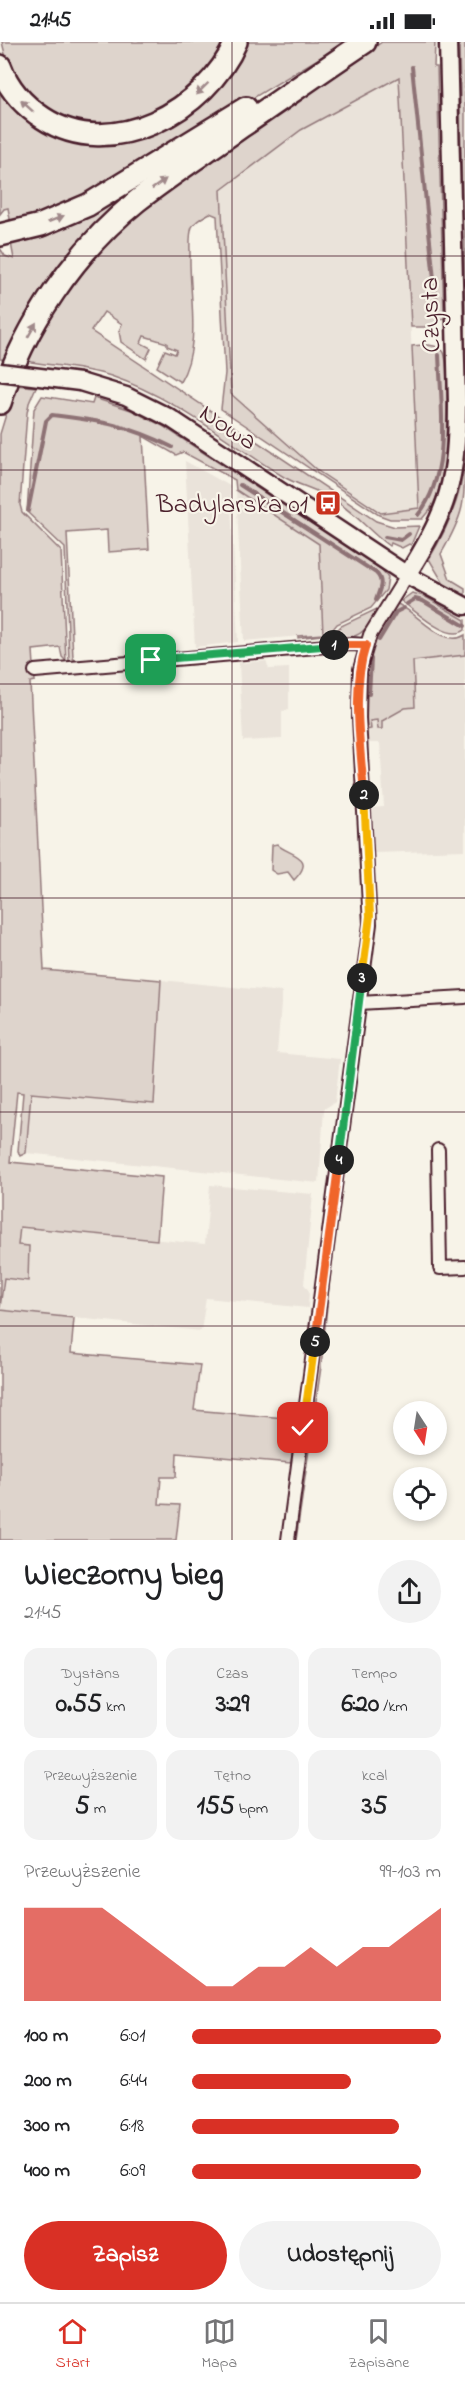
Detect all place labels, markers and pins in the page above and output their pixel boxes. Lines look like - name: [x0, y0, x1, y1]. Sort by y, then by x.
- place label: Badylarska 01: [155, 487, 308, 525]
- bus stop icon: Badylarska 01: [313, 488, 343, 518]
- pin: 1: [319, 630, 349, 660]
- pin: [125, 634, 176, 685]
- pin: 2: [349, 780, 379, 810]
- pin: 3: [347, 963, 377, 993]
- pin: 4: [324, 1145, 354, 1175]
- pin: 5: [300, 1327, 330, 1357]
- pin: [277, 1402, 328, 1453]

